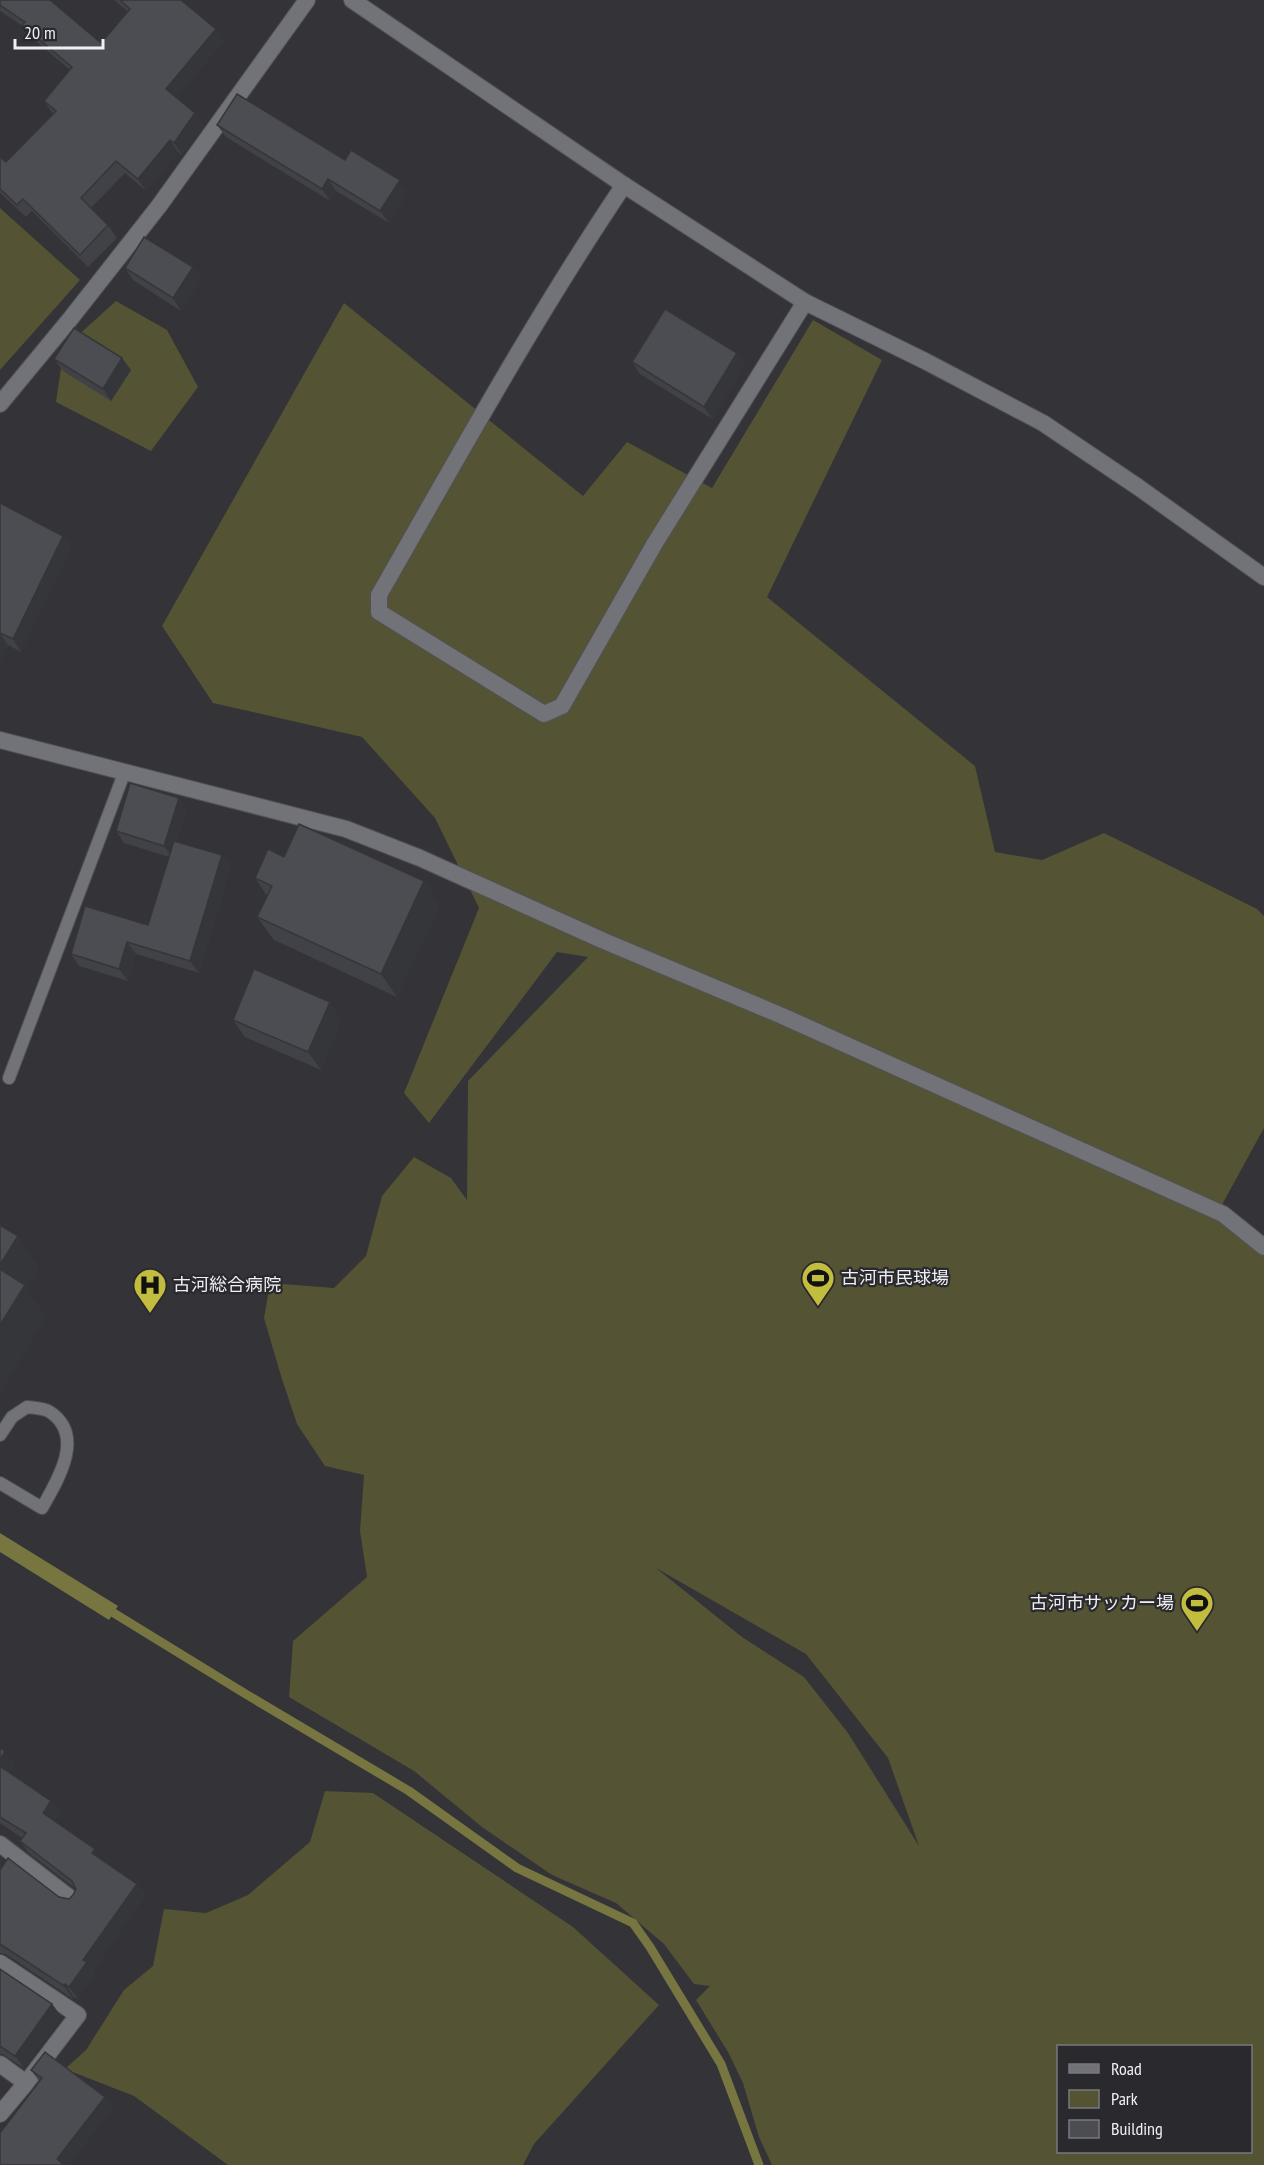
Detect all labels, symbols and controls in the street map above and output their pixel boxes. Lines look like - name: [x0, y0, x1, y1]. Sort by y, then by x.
- scale bar: [15, 12, 104, 50]
- text: 20 m: [24, 21, 56, 44]
- sports icon: 古河市民球場: [800, 1260, 836, 1307]
- place label: 古河市民球場: [841, 1266, 949, 1289]
- hospital icon: 古河総合病院: [132, 1267, 168, 1314]
- place label: 古河総合病院: [173, 1273, 281, 1296]
- sports icon: 古河市サッカー場: [1179, 1585, 1215, 1632]
- place label: 古河市サッカー場: [1030, 1591, 1174, 1614]
- legend: [1057, 2045, 1252, 2153]
- text: Road: [1111, 2057, 1142, 2080]
- text: Park: [1111, 2087, 1138, 2110]
- text: Building: [1111, 2117, 1163, 2140]

